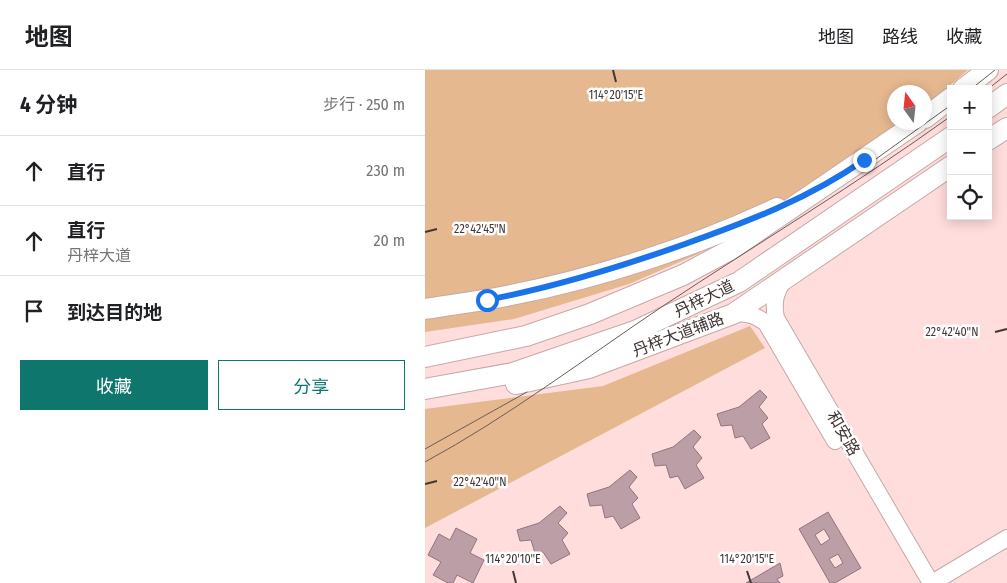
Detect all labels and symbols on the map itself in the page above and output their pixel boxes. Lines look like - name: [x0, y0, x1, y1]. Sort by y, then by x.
- north arrow: [887, 85, 932, 130]
- text: 114°20'15"E: [589, 88, 644, 102]
- route end: [853, 149, 876, 172]
- text: 22°42'45"N: [454, 222, 506, 236]
- street label: 丹梓大道: [671, 276, 737, 321]
- route start: [476, 289, 499, 312]
- street label: 丹梓大道辅路: [630, 308, 726, 361]
- text: 22°42'40"N: [926, 325, 978, 339]
- street label: 和安路: [823, 408, 864, 459]
- text: 22°42'40"N: [454, 475, 506, 489]
- text: 114°20'10"E: [485, 552, 541, 566]
- text: 114°20'15"E: [720, 552, 775, 566]

